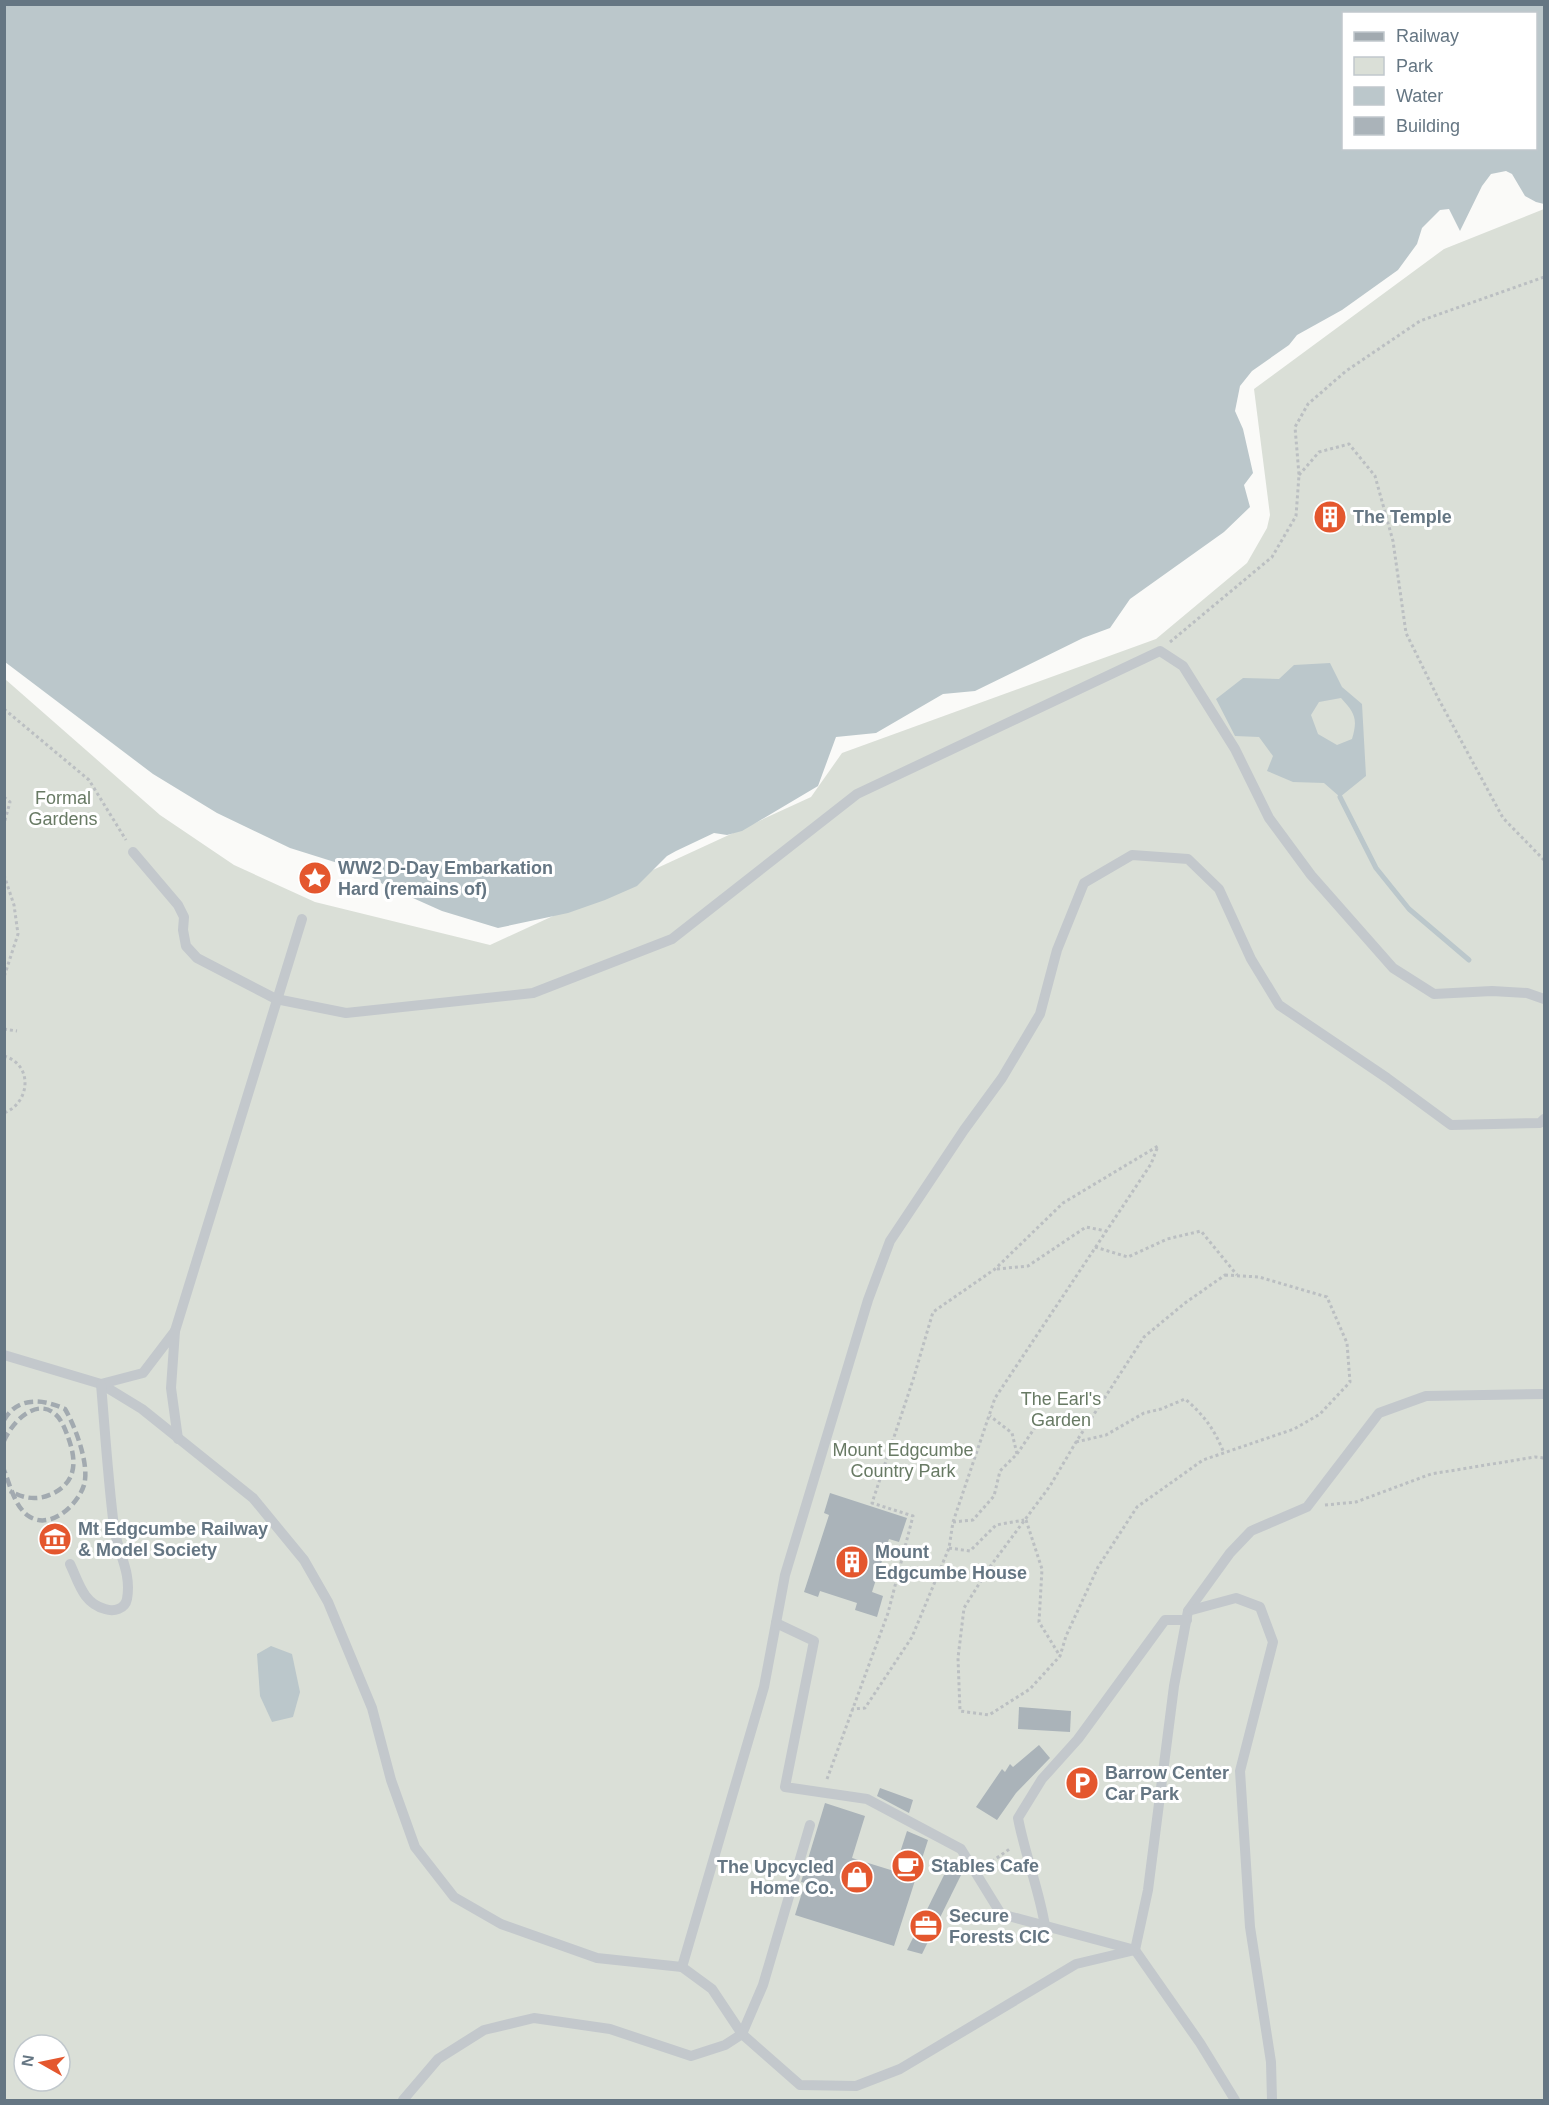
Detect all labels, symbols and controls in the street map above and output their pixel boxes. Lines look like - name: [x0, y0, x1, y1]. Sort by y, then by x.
- legend: [1342, 12, 1537, 150]
- text: Railway: [1396, 26, 1459, 46]
- text: Park: [1396, 56, 1434, 76]
- text: Water: [1396, 86, 1443, 106]
- text: Building: [1396, 116, 1460, 136]
- building icon: The Temple: [1312, 499, 1348, 535]
- place label: The Temple: [1353, 507, 1452, 527]
- park label: Formal Gardens: [28, 788, 98, 829]
- place label: WW2 D-Day Embarkation Hard (remains of): [338, 858, 553, 899]
- place icon: WW2 D-Day Embarkation Hard (remains of): [297, 860, 333, 896]
- park label: The Earl's Garden: [1021, 1389, 1101, 1430]
- park label: Mount Edgcumbe Country Park: [832, 1440, 974, 1481]
- place label: Mt Edgcumbe Railway & Model Society: [78, 1519, 268, 1560]
- museum icon: Mt Edgcumbe Railway & Model Society: [37, 1521, 73, 1557]
- place label: Mount Edgcumbe House: [875, 1542, 1027, 1583]
- building icon: Mount Edgcumbe House: [834, 1544, 870, 1580]
- place label: Barrow Center Car Park: [1105, 1763, 1229, 1804]
- parking icon: Barrow Center Car Park: [1064, 1765, 1100, 1801]
- cafe icon: Stables Cafe: [890, 1848, 926, 1884]
- place label: Stables Cafe: [931, 1856, 1039, 1876]
- place label: The Upcycled Home Co.: [717, 1857, 834, 1898]
- shop icon: The Upcycled Home Co.: [839, 1859, 875, 1895]
- place label: Secure Forests CIC: [949, 1906, 1050, 1947]
- office icon: Secure Forests CIC: [908, 1908, 944, 1944]
- north arrow: [12, 2033, 72, 2093]
- text: N: [18, 2054, 37, 2068]

